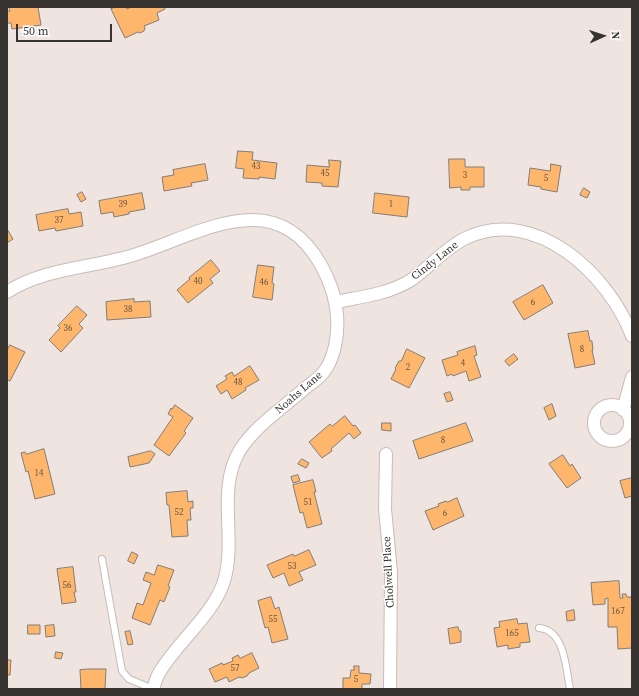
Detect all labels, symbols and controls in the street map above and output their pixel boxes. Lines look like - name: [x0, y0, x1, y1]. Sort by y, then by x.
- scale bar: [18, 16, 114, 42]
- north arrow: [583, 16, 623, 56]
- text: 50 m: [23, 23, 49, 39]
- text: N: [608, 31, 623, 40]
- house number: 43: [252, 162, 260, 172]
- house number: 45: [321, 169, 329, 179]
- house number: 3: [463, 171, 467, 181]
- house number: 5: [544, 174, 548, 184]
- house number: 39: [119, 200, 127, 210]
- house number: 1: [389, 200, 393, 210]
- house number: 37: [55, 216, 63, 226]
- street label: Cindy Lane: [409, 239, 461, 283]
- house number: 40: [194, 277, 202, 287]
- house number: 46: [260, 278, 268, 288]
- house number: 6: [531, 298, 535, 308]
- house number: 38: [124, 305, 132, 315]
- house number: 36: [64, 324, 72, 334]
- house number: 8: [580, 345, 584, 355]
- house number: 4: [461, 359, 465, 369]
- house number: 2: [406, 363, 410, 373]
- street label: Noahs Lane: [273, 369, 325, 417]
- house number: 48: [234, 378, 242, 388]
- house number: 8: [441, 436, 445, 446]
- house number: 14: [35, 469, 43, 479]
- house number: 51: [304, 498, 312, 508]
- house number: 52: [175, 508, 183, 518]
- house number: 6: [443, 509, 447, 519]
- street label: Cholwell Place: [381, 536, 397, 608]
- house number: 53: [288, 562, 296, 572]
- house number: 56: [63, 581, 71, 591]
- house number: 167: [611, 607, 625, 617]
- house number: 55: [269, 615, 277, 625]
- house number: 165: [505, 629, 519, 639]
- house number: 57: [231, 664, 239, 674]
- house number: 5: [354, 675, 358, 685]

